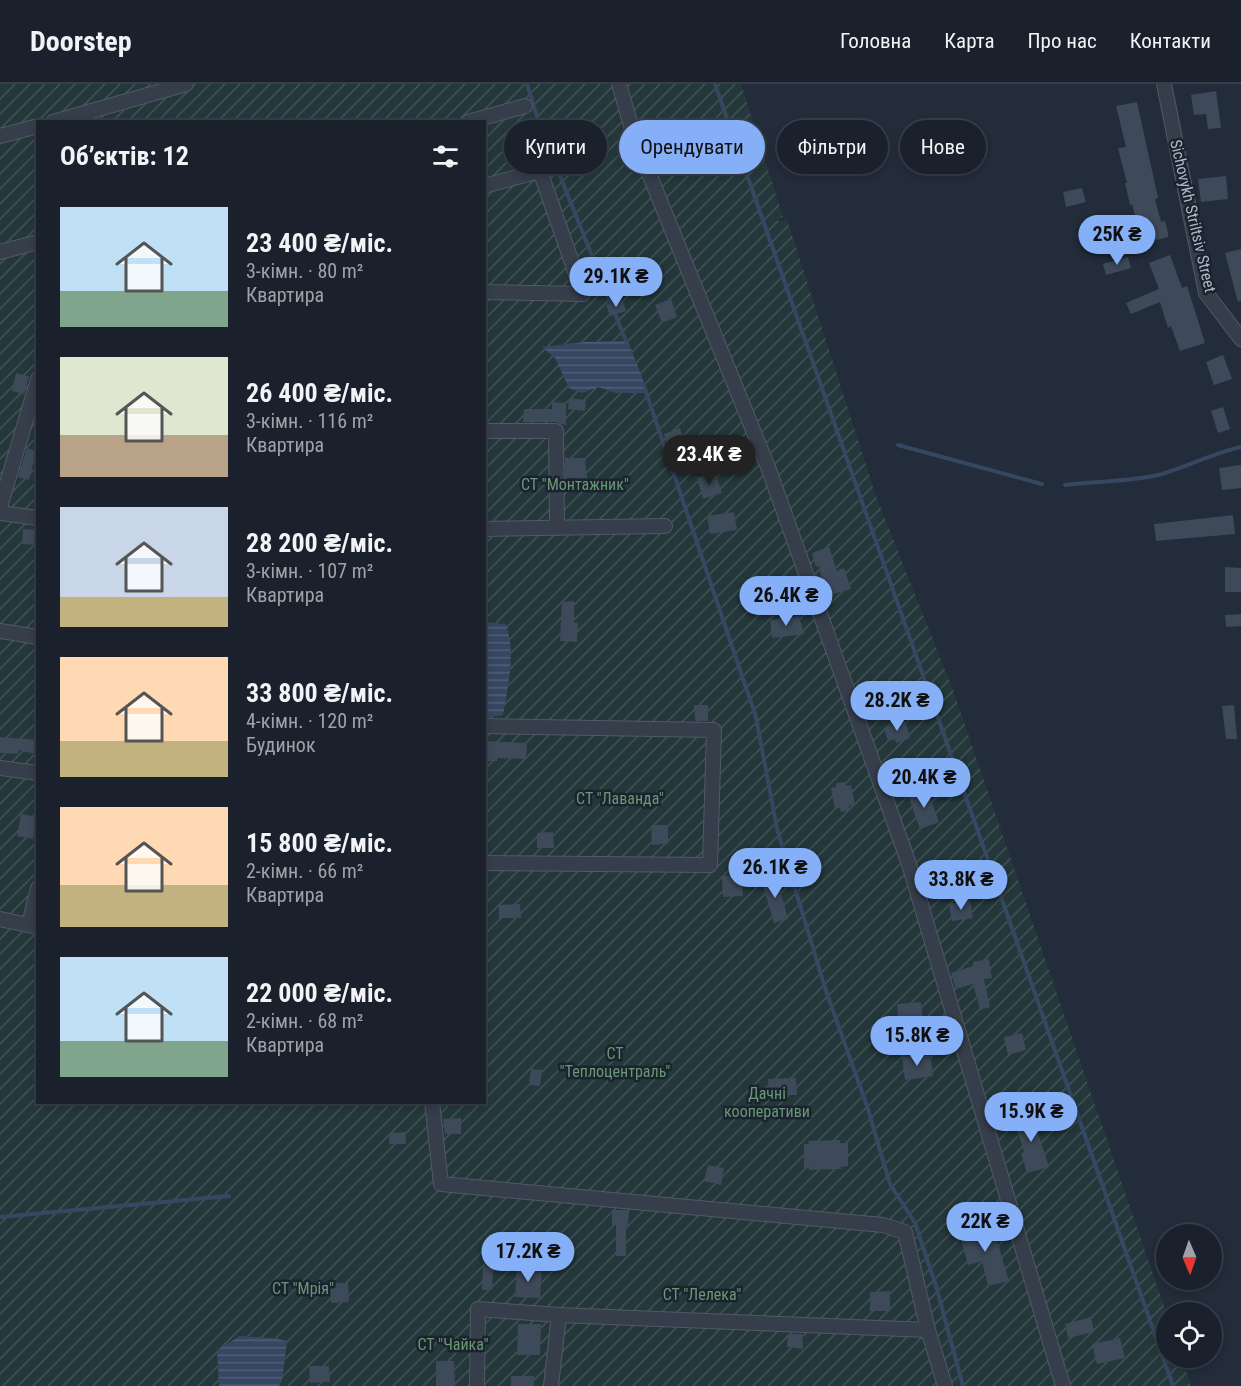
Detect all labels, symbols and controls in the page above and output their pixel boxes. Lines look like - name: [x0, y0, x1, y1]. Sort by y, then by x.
- text: Doorstep: [30, 25, 132, 58]
- text: Головна: [840, 29, 911, 53]
- text: Карта: [944, 29, 995, 53]
- text: Про нас: [1028, 29, 1097, 53]
- text: Контакти: [1130, 29, 1211, 53]
- chip: Купити: [504, 120, 607, 174]
- chip: Орендувати: [619, 120, 765, 174]
- chip: Фільтри: [777, 120, 888, 174]
- chip: Нове: [900, 120, 986, 174]
- street label: Sichovykh Striltsiv Street: [1166, 138, 1220, 294]
- icon: filters: [429, 140, 462, 173]
- text: Об’єктів: 12: [60, 141, 189, 171]
- pin: 25K ₴: [1075, 215, 1159, 266]
- text: 25K ₴: [1092, 222, 1142, 246]
- text: 23 400 ₴/міс.: [246, 228, 393, 258]
- icon: home: [108, 231, 180, 303]
- pin: 29.1K ₴: [561, 257, 671, 308]
- text: 3-кімн. · 80 m²: [246, 259, 363, 283]
- text: 29.1K ₴: [583, 264, 649, 288]
- text: Квартира: [246, 283, 324, 307]
- text: 26 400 ₴/міс.: [246, 378, 393, 408]
- icon: home: [108, 381, 180, 453]
- text: 3-кімн. · 116 m²: [246, 409, 373, 433]
- text: Квартира: [246, 433, 324, 457]
- pin: 23.4K ₴: [654, 435, 764, 486]
- text: 23.4K ₴: [676, 442, 742, 466]
- park label: СТ "Монтажник": [521, 475, 629, 494]
- text: 28 200 ₴/міс.: [246, 528, 393, 558]
- icon: home: [108, 531, 180, 603]
- text: 3-кімн. · 107 m²: [246, 559, 373, 583]
- pin: 26.4K ₴: [731, 576, 841, 627]
- text: Квартира: [246, 583, 324, 607]
- text: 26.4K ₴: [753, 583, 819, 607]
- text: 33 800 ₴/міс.: [246, 678, 393, 708]
- icon: home: [108, 681, 180, 753]
- pin: 28.2K ₴: [842, 681, 952, 732]
- text: 28.2K ₴: [864, 688, 930, 712]
- text: 4-кімн. · 120 m²: [246, 709, 373, 733]
- text: Будинок: [246, 733, 316, 757]
- pin: 20.4K ₴: [869, 758, 979, 809]
- text: 20.4K ₴: [891, 765, 957, 789]
- park label: СТ "Лаванда": [576, 789, 664, 808]
- text: 15 800 ₴/міс.: [246, 828, 393, 858]
- icon: home: [108, 831, 180, 903]
- pin: 26.1K ₴: [720, 848, 830, 899]
- text: 26.1K ₴: [742, 855, 808, 879]
- text: 2-кімн. · 66 m²: [246, 859, 363, 883]
- pin: 33.8K ₴: [906, 860, 1016, 911]
- text: 33.8K ₴: [928, 867, 994, 891]
- text: Квартира: [246, 883, 324, 907]
- text: 22 000 ₴/міс.: [246, 978, 393, 1008]
- icon: home: [108, 981, 180, 1053]
- text: 2-кімн. · 68 m²: [246, 1009, 363, 1033]
- pin: 15.8K ₴: [862, 1016, 972, 1067]
- text: 15.8K ₴: [884, 1023, 950, 1047]
- text: Квартира: [246, 1033, 324, 1057]
- park label: СТ "Теплоцентраль": [560, 1044, 670, 1081]
- park label: Дачні кооперативи: [724, 1084, 810, 1121]
- pin: 15.9K ₴: [976, 1092, 1086, 1143]
- text: 15.9K ₴: [998, 1099, 1064, 1123]
- pin: 22K ₴: [943, 1202, 1027, 1253]
- text: 22K ₴: [960, 1209, 1010, 1233]
- north arrow: [1156, 1224, 1222, 1290]
- map controls: [1156, 1224, 1222, 1368]
- pin: 17.2K ₴: [473, 1232, 583, 1283]
- text: 17.2K ₴: [495, 1239, 561, 1263]
- park label: СТ "Мрія": [272, 1279, 334, 1298]
- park label: СТ "Лелека": [663, 1285, 741, 1304]
- button: locate: [1156, 1302, 1222, 1368]
- park label: СТ "Чайка": [417, 1335, 489, 1354]

